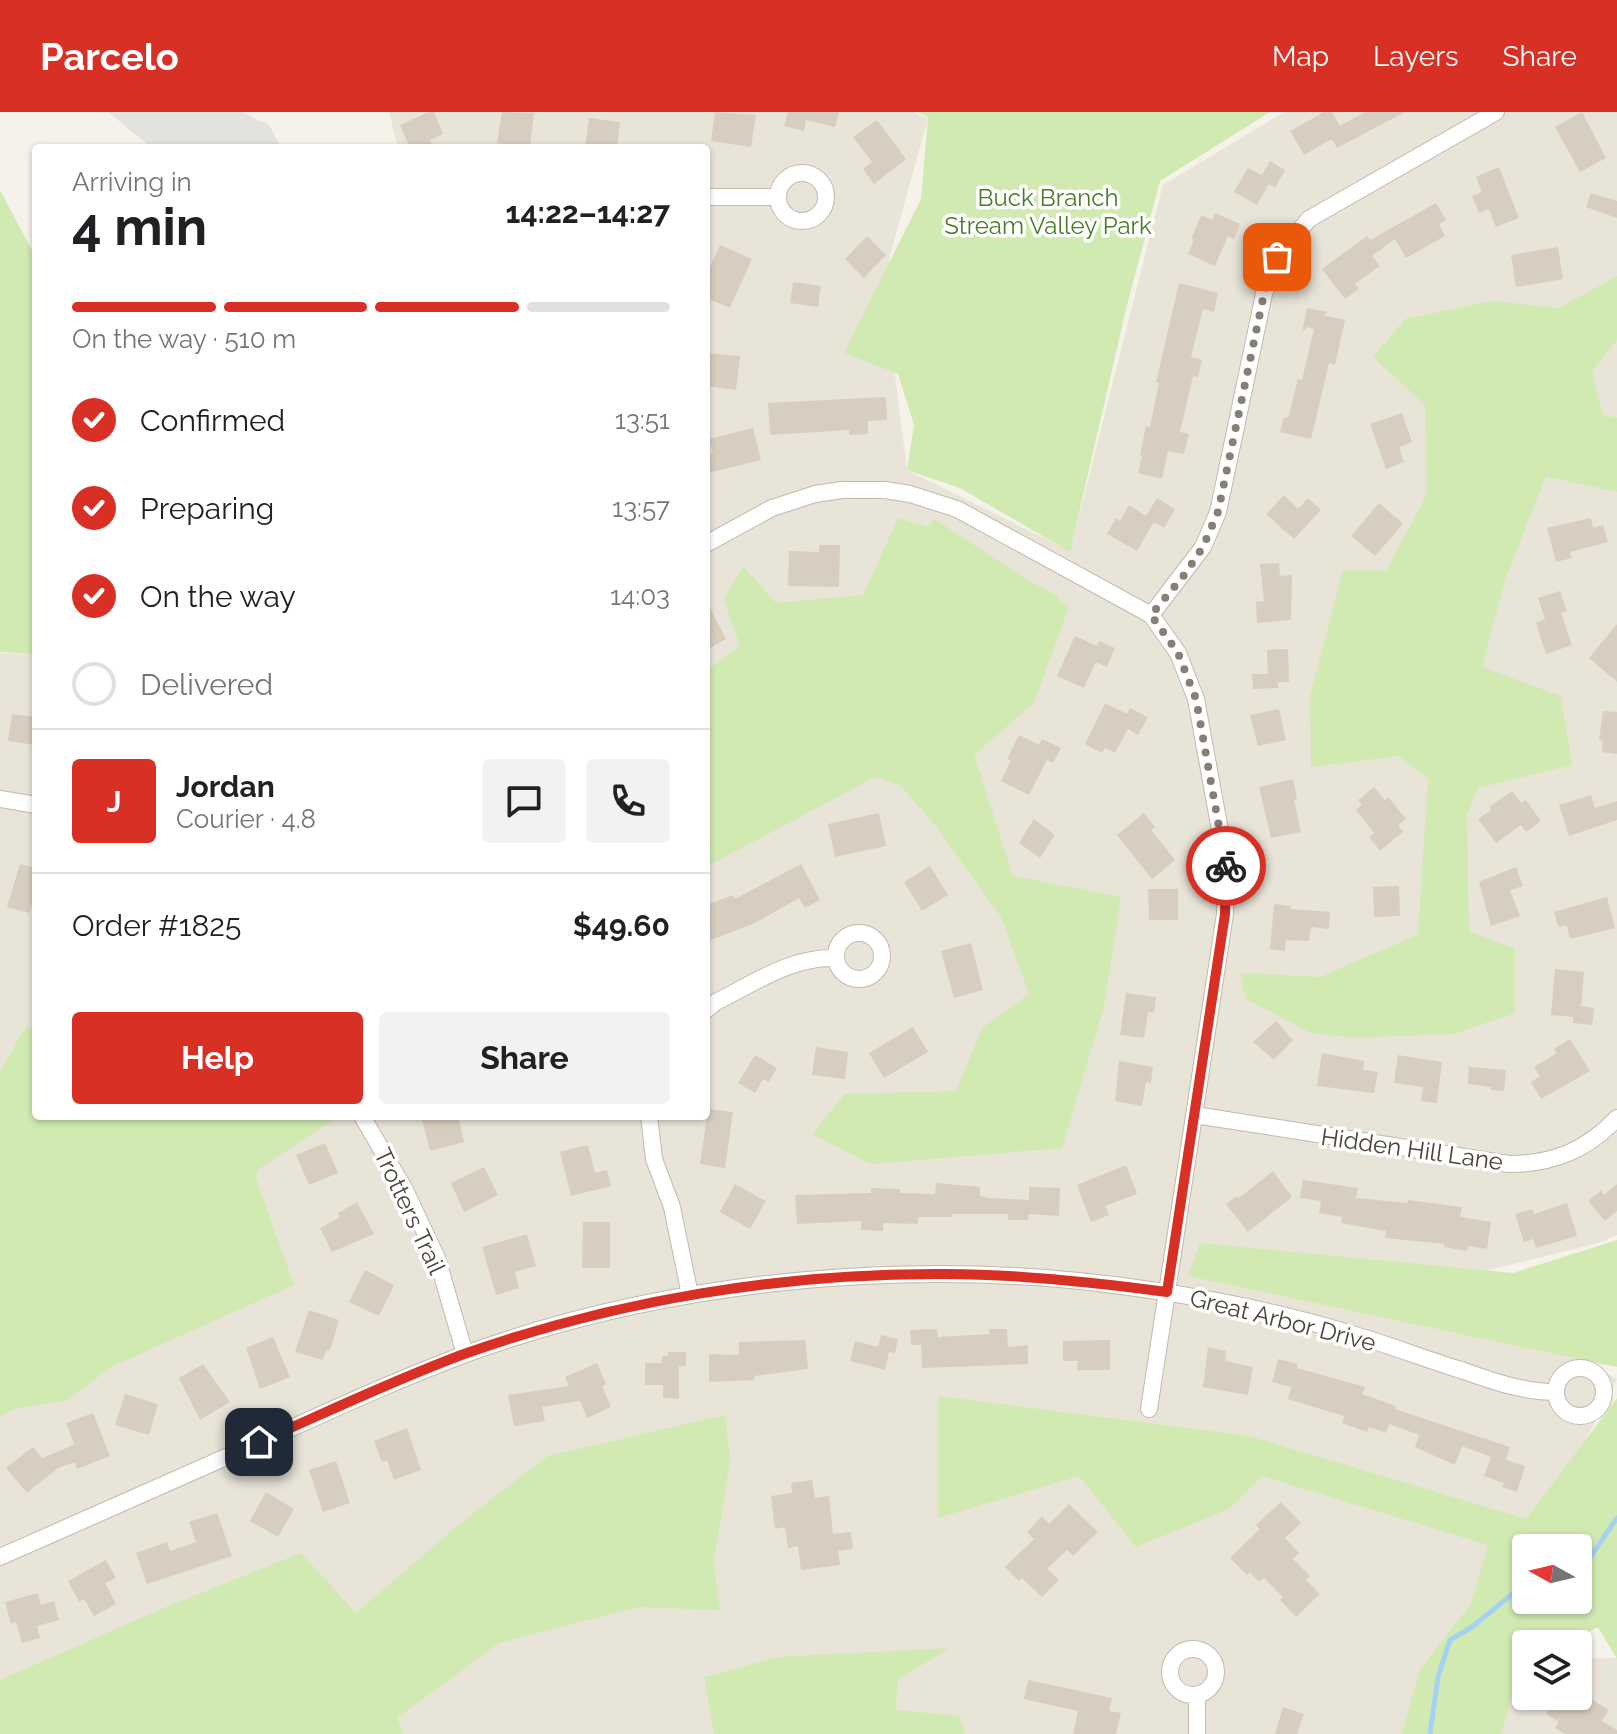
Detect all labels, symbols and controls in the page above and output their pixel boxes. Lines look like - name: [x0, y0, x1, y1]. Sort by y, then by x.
- text: Parcelo: [40, 34, 179, 79]
- text: Map: [1272, 40, 1329, 73]
- text: Layers: [1373, 40, 1459, 73]
- text: Share: [1503, 40, 1577, 73]
- text: Arriving in: [72, 167, 192, 197]
- park label: Buck Branch Stream Valley Park: [944, 183, 1152, 240]
- text: 14:22–14:27: [506, 195, 670, 230]
- text: 4 min: [72, 196, 207, 257]
- pin: [1243, 223, 1311, 291]
- icon: bag: [1255, 235, 1299, 279]
- text: On the way · 510 m: [72, 324, 296, 354]
- icon: check: [72, 398, 116, 442]
- text: Confirmed: [140, 403, 285, 438]
- text: 13:51: [615, 405, 670, 435]
- icon: check: [72, 486, 116, 530]
- text: Preparing: [140, 491, 274, 526]
- text: 13:57: [612, 493, 670, 523]
- icon: check: [72, 574, 116, 618]
- text: On the way: [140, 579, 296, 614]
- text: 14:03: [610, 581, 670, 611]
- text: Delivered: [140, 667, 273, 702]
- button: chat: [482, 759, 566, 843]
- button: phone: [586, 759, 670, 843]
- text: Jordan: [176, 769, 275, 804]
- text: J: [107, 784, 121, 819]
- text: Courier · 4.8: [176, 804, 316, 834]
- courier: [1186, 826, 1266, 906]
- icon: bike: [1204, 844, 1248, 888]
- text: Order #1825: [72, 908, 241, 943]
- text: $49.60: [573, 908, 670, 943]
- button: Help: [72, 1012, 363, 1104]
- button: Share: [379, 1012, 670, 1104]
- street label: Hidden Hill Lane: [1319, 1122, 1505, 1176]
- street label: Trotters Trail: [368, 1143, 452, 1279]
- street label: Great Arbor Drive: [1187, 1283, 1379, 1357]
- pin: [225, 1408, 293, 1476]
- icon: home: [237, 1420, 281, 1464]
- north arrow: [1512, 1534, 1592, 1614]
- map controls: [1512, 1534, 1592, 1710]
- button: layers: [1512, 1630, 1592, 1710]

